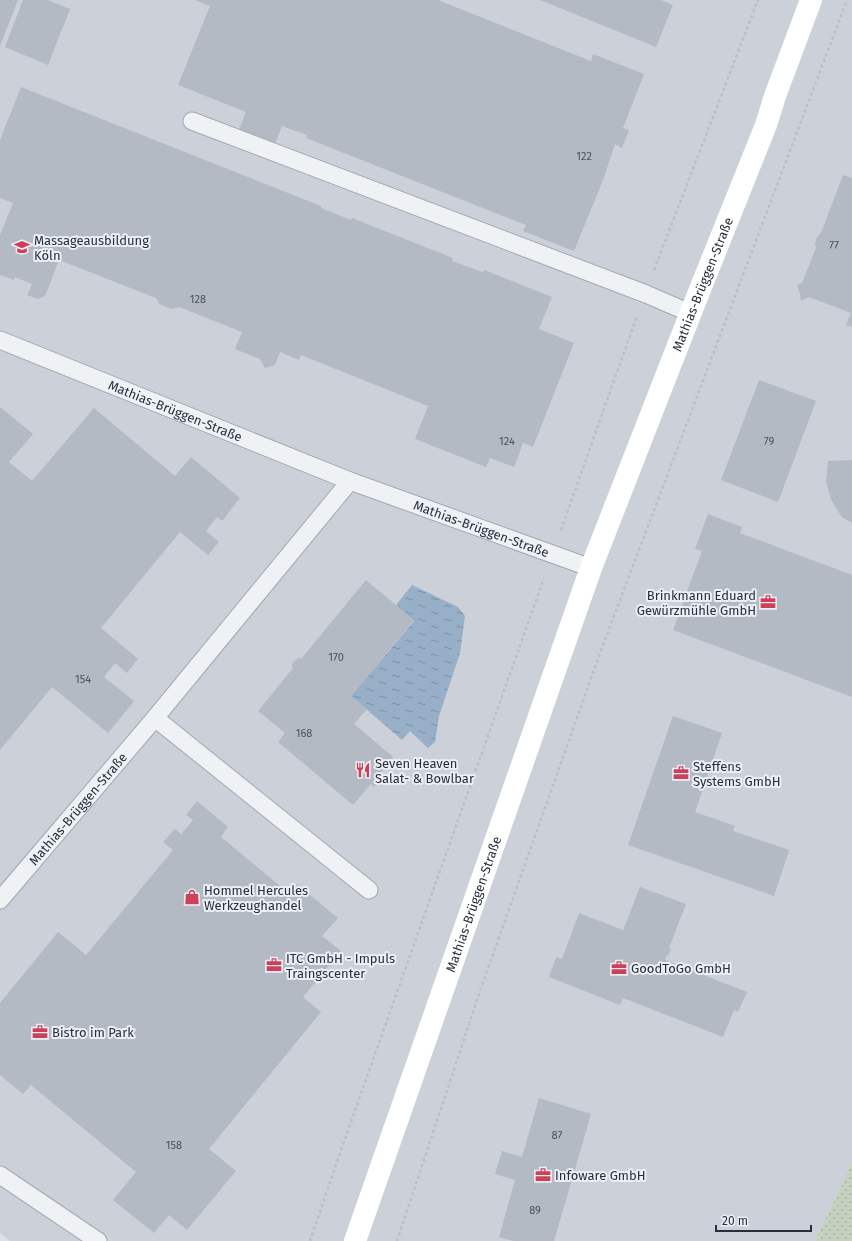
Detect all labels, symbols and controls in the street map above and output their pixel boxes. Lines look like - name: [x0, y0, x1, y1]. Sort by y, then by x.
- house number: 122: [576, 150, 592, 163]
- street label: Mathias-Brüggen-Straße: [669, 215, 736, 353]
- place label: Massageausbildung Köln: [34, 233, 149, 263]
- school or university icon: Massageausbildung Köln: [13, 238, 31, 256]
- house number: 77: [829, 239, 839, 252]
- house number: 128: [190, 293, 206, 306]
- street label: Mathias-Brüggen-Straße: [106, 377, 244, 444]
- house number: 124: [499, 435, 515, 448]
- house number: 79: [764, 435, 774, 448]
- street label: Mathias-Brüggen-Straße: [412, 497, 551, 560]
- place label: Brinkmann Eduard Gewürzmühle GmbH: [637, 588, 756, 618]
- office icon: Brinkmann Eduard Gewürzmühle GmbH: [759, 593, 777, 611]
- house number: 170: [328, 651, 344, 664]
- house number: 154: [75, 673, 91, 686]
- house number: 168: [296, 727, 312, 740]
- street label: Mathias-Brüggen-Straße: [26, 749, 130, 868]
- place label: Seven Heaven Salat- & Bowlbar: [375, 756, 474, 786]
- place label: Steffens Systems GmbH: [693, 759, 780, 789]
- restaurant icon: Seven Heaven Salat- & Bowlbar: [354, 761, 372, 779]
- office icon: Steffens Systems GmbH: [672, 764, 690, 782]
- street label: Mathias-Brüggen-Straße: [442, 834, 504, 974]
- place label: Hommel Hercules Werkzeughandel: [204, 883, 308, 913]
- shop icon: Hommel Hercules Werkzeughandel: [183, 888, 201, 906]
- place label: ITC GmbH - Impuls Traingscenter: [286, 951, 395, 981]
- office icon: ITC GmbH - Impuls Traingscenter: [265, 956, 283, 974]
- office icon: GoodToGo GmbH: [610, 959, 628, 977]
- place label: GoodToGo GmbH: [631, 961, 731, 976]
- office icon: Bistro im Park: [31, 1023, 49, 1041]
- place label: Bistro im Park: [52, 1025, 134, 1040]
- house number: 87: [552, 1129, 563, 1142]
- house number: 158: [166, 1139, 182, 1152]
- office icon: Infoware GmbH: [534, 1166, 552, 1184]
- place label: Infoware GmbH: [555, 1168, 646, 1183]
- house number: 89: [529, 1204, 541, 1217]
- scale bar: [716, 1207, 811, 1233]
- text: 20 m: [722, 1214, 748, 1228]

